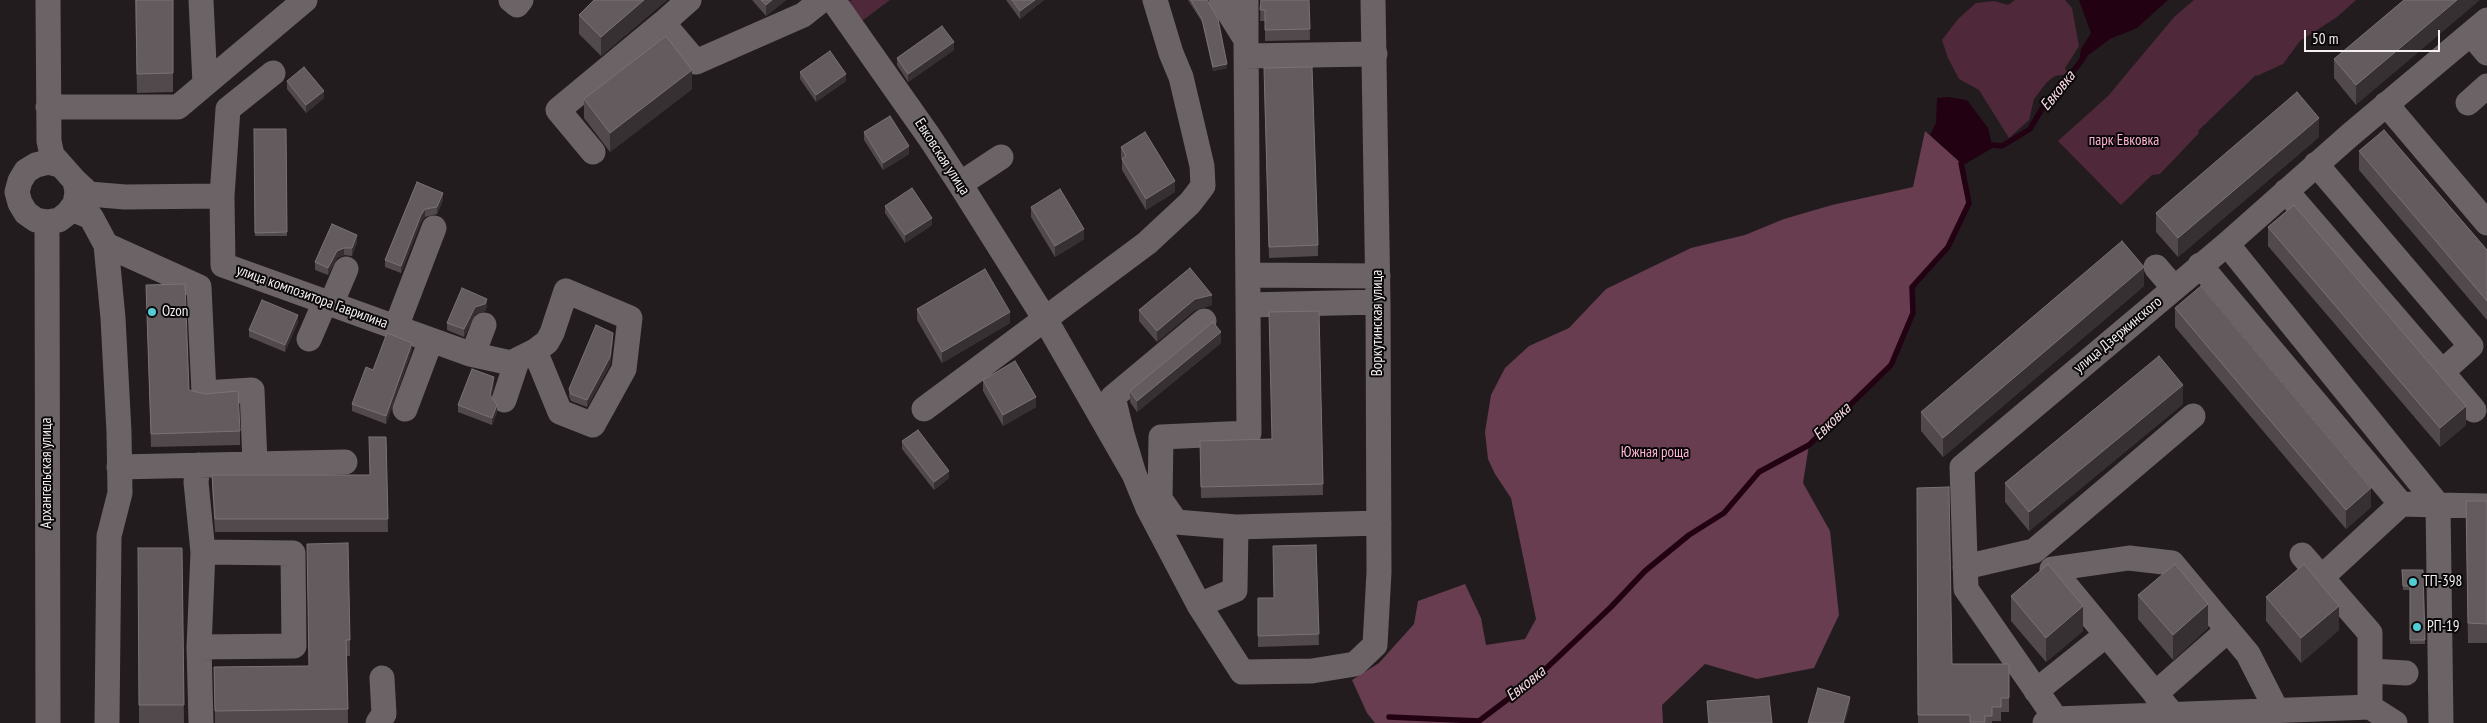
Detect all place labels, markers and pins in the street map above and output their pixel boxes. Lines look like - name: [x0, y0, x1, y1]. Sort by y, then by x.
- place label: Ozon: [162, 303, 188, 321]
- marker: Ozon: [146, 306, 158, 318]
- place label: ТП-398: [2423, 573, 2462, 591]
- marker: ТП-398: [2407, 576, 2419, 588]
- place label: РП-19: [2427, 618, 2460, 636]
- marker: РП-19: [2411, 621, 2423, 633]

